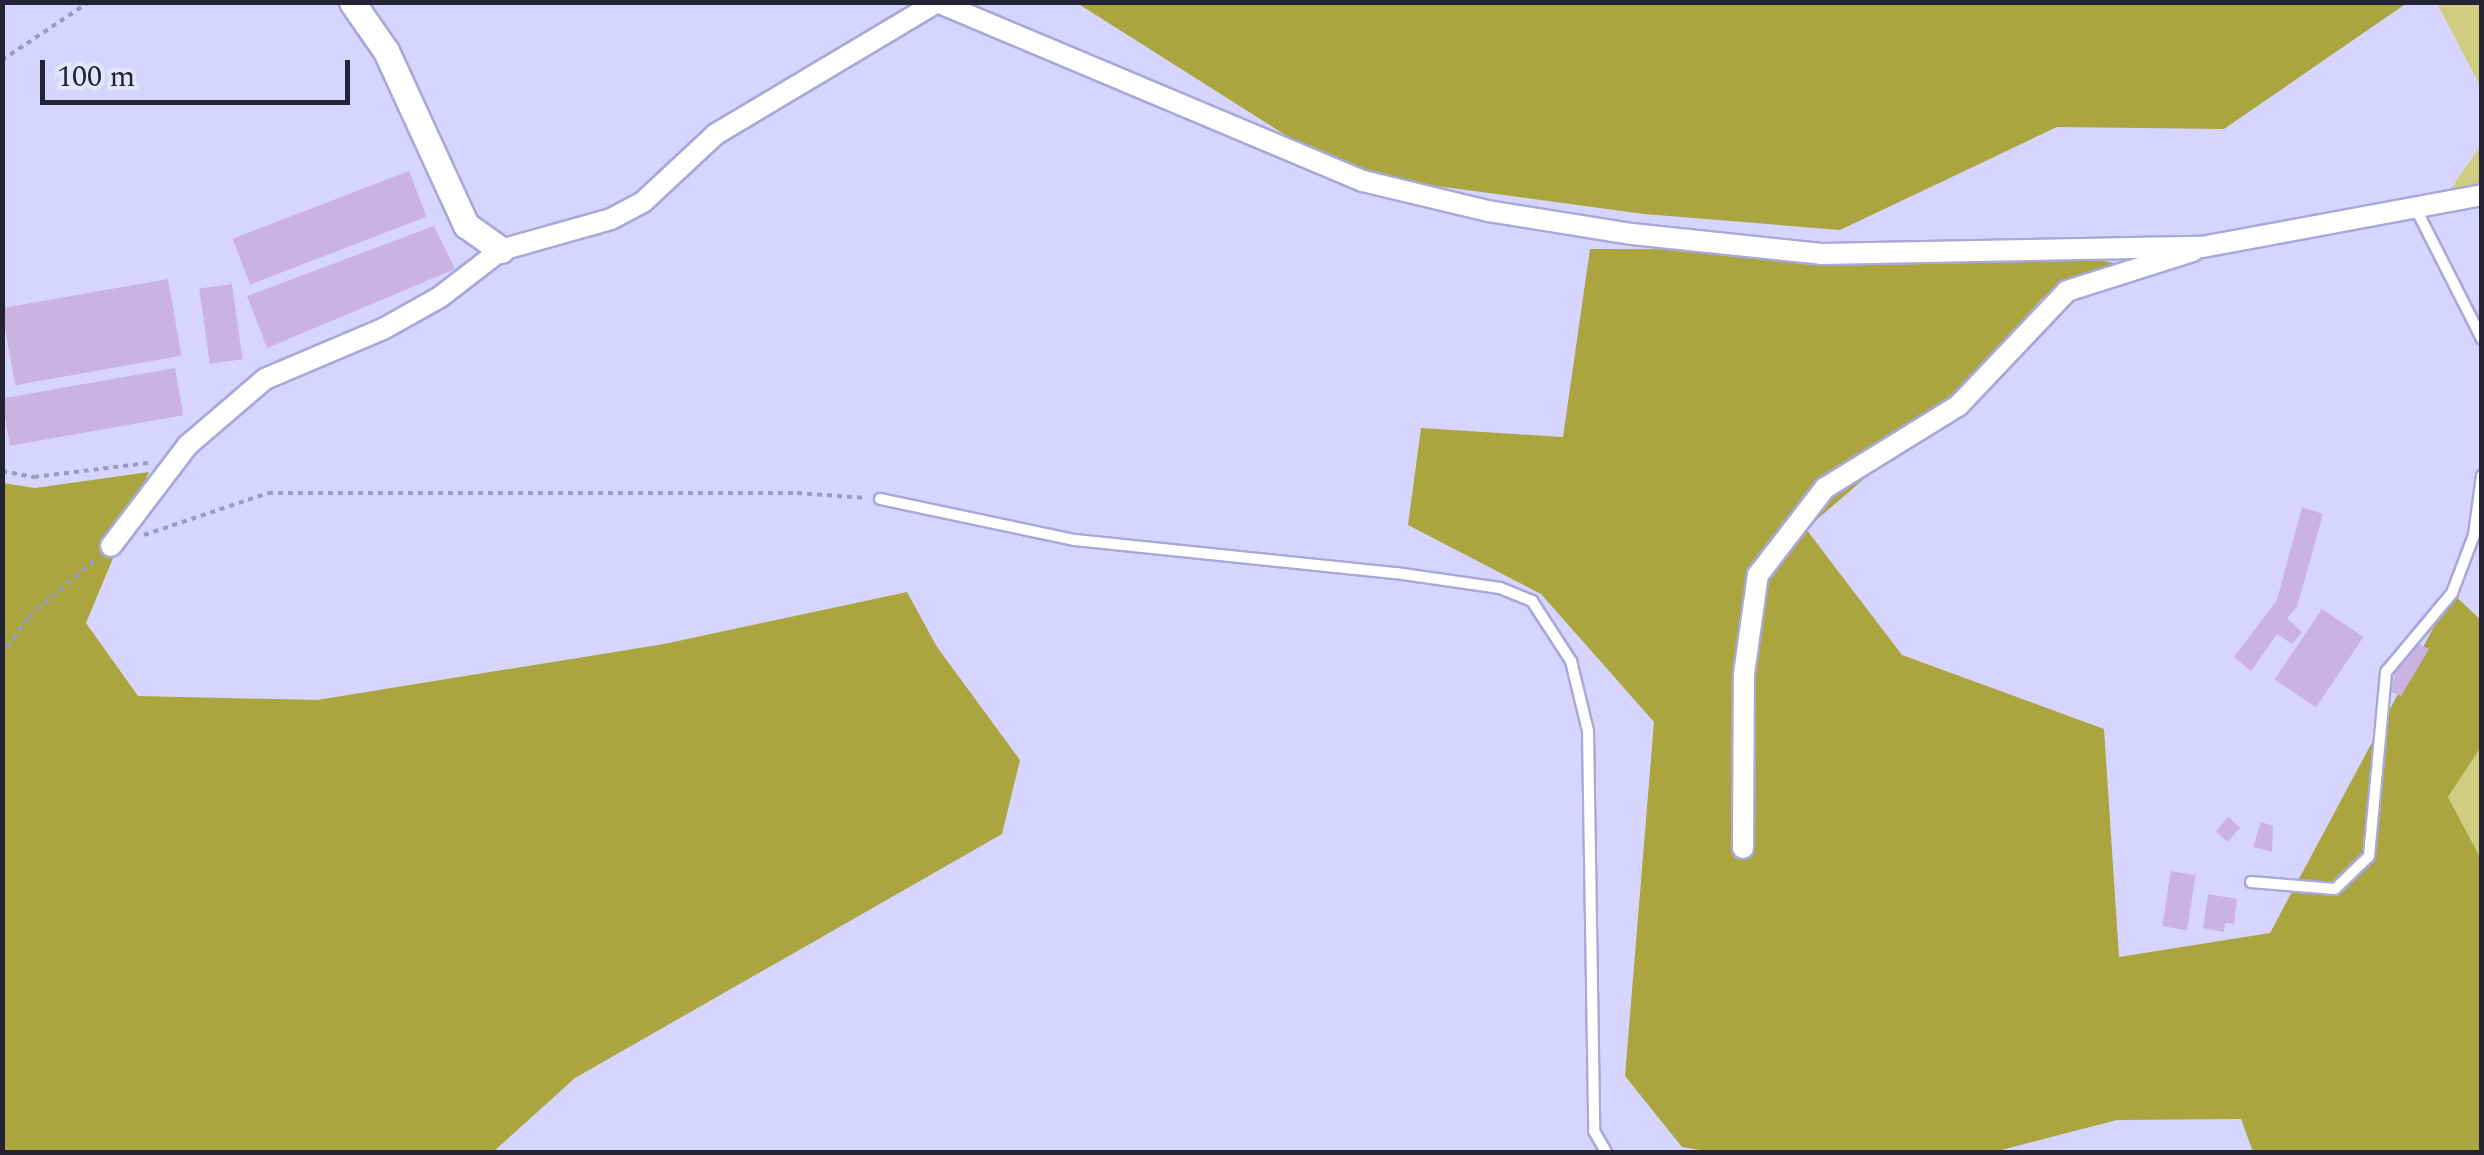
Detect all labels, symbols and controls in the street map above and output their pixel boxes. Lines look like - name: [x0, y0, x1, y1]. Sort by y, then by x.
- scale bar: [45, 40, 355, 102]
- text: 100 m: [57, 54, 135, 100]

